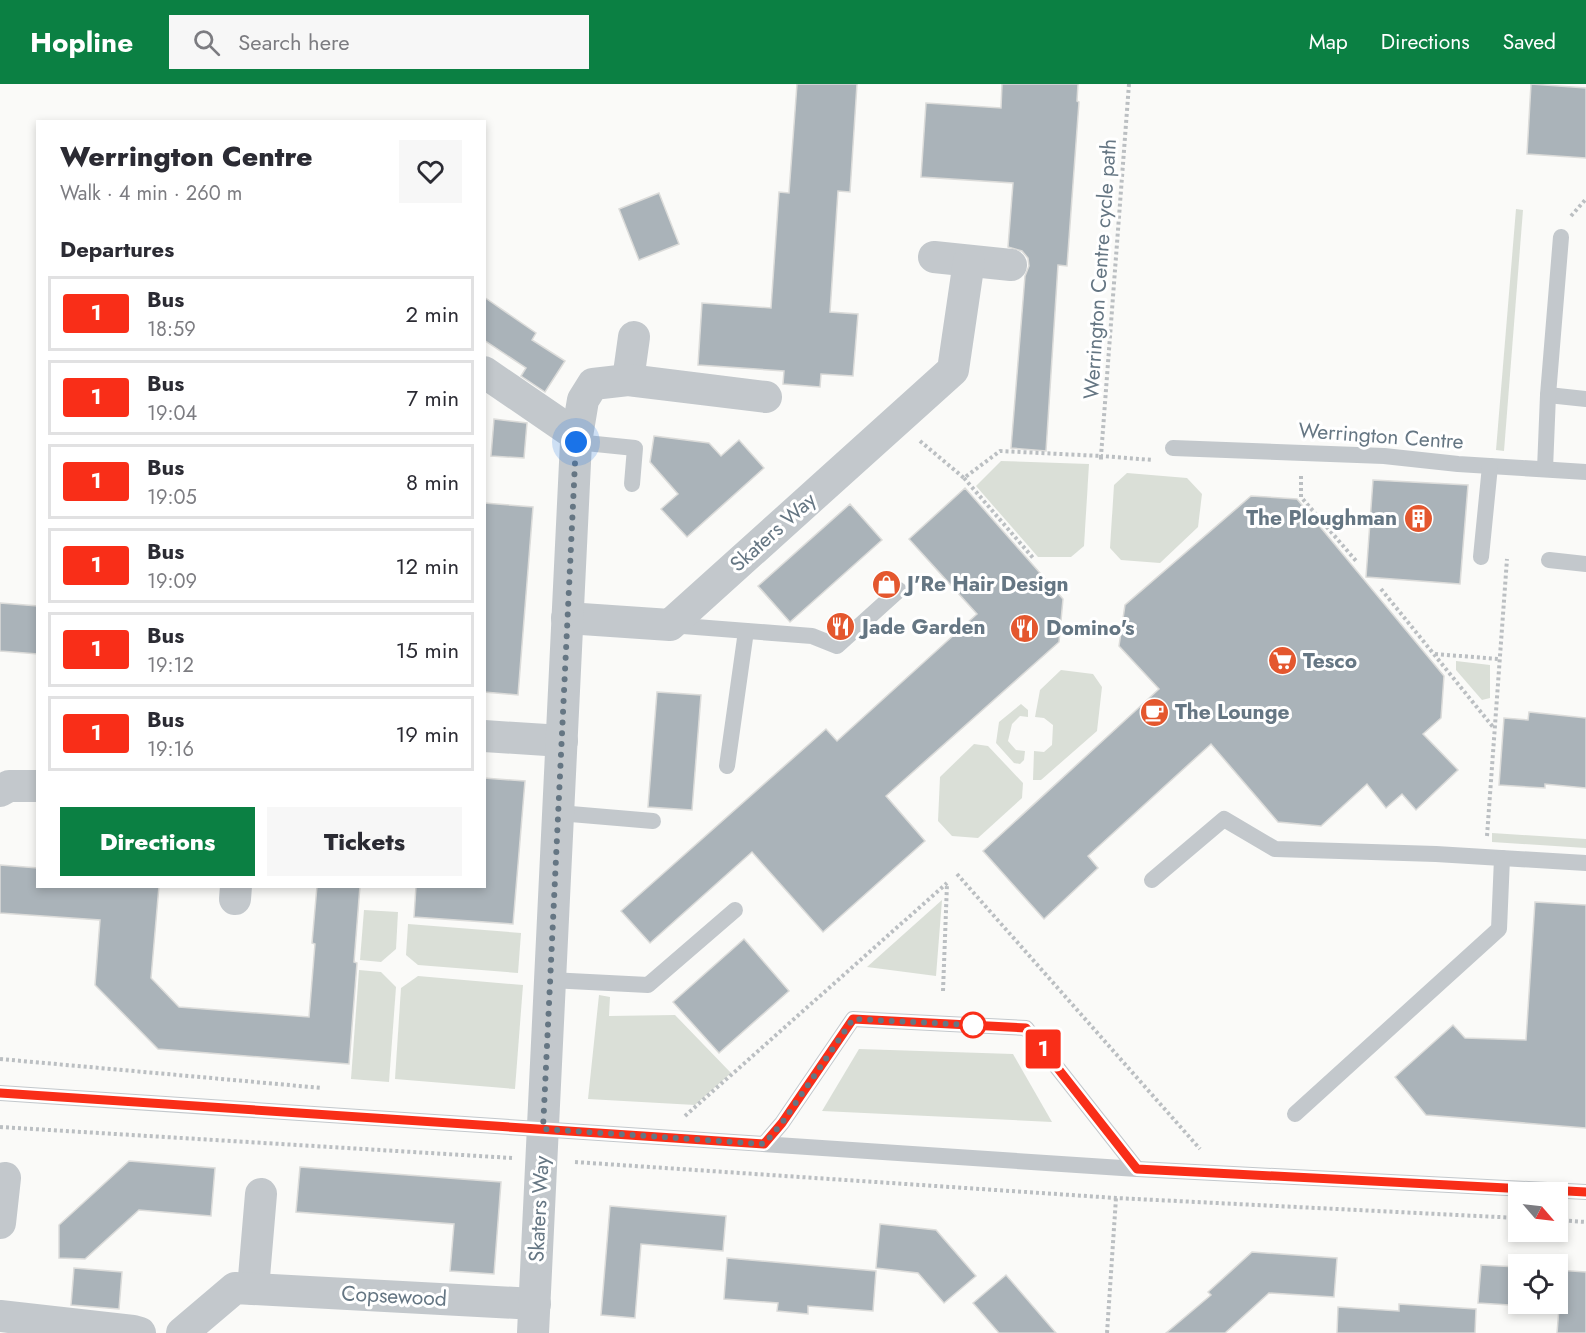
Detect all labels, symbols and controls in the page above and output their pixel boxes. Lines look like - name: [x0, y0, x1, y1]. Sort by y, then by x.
- search box: [169, 15, 589, 69]
- text: Hopline: [30, 22, 133, 63]
- icon: search: [190, 26, 223, 59]
- text: Search here: [238, 26, 350, 58]
- text: Map: [1309, 27, 1348, 57]
- text: Directions: [1381, 27, 1470, 57]
- text: Saved: [1503, 27, 1556, 57]
- text: Werrington Centre: [60, 136, 313, 177]
- street label: Werrington Centre cycle path: [1076, 138, 1124, 400]
- button: heart: [399, 140, 462, 203]
- text: Walk · 4 min · 260 m: [60, 179, 242, 208]
- text: Departures: [60, 233, 174, 265]
- text: Bus: [147, 283, 184, 315]
- text: 1: [91, 298, 101, 328]
- text: 2 min: [405, 298, 459, 330]
- text: 18:59: [147, 315, 196, 344]
- text: Bus: [147, 367, 184, 399]
- text: 1: [91, 382, 101, 412]
- text: 7 min: [406, 382, 459, 414]
- text: 19:04: [147, 399, 197, 428]
- street label: Werrington Centre: [1297, 415, 1465, 457]
- your location: [561, 427, 591, 457]
- text: Bus: [147, 451, 184, 483]
- text: 1: [91, 466, 101, 496]
- text: 8 min: [406, 466, 459, 498]
- text: 19:05: [147, 483, 197, 512]
- street label: Skaters Way: [723, 485, 823, 579]
- building icon: The Ploughman: [1402, 502, 1434, 534]
- place label: The Ploughman: [1246, 503, 1397, 533]
- text: Bus: [147, 535, 184, 567]
- text: 1: [91, 550, 101, 580]
- text: 12 min: [396, 550, 459, 582]
- text: 19:09: [147, 567, 197, 596]
- shop icon: J'Re Hair Design: [870, 568, 902, 600]
- place label: J'Re Hair Design: [903, 569, 1069, 599]
- restaurant icon: Jade Garden: [825, 611, 857, 643]
- place label: Jade Garden: [858, 612, 986, 642]
- restaurant icon: Domino's: [1009, 612, 1041, 644]
- place label: Domino's: [1046, 613, 1135, 643]
- text: Bus: [147, 619, 184, 651]
- text: 1: [91, 634, 101, 664]
- text: 15 min: [396, 634, 459, 666]
- supermarket icon: Tesco: [1266, 645, 1298, 677]
- place label: Tesco: [1303, 646, 1357, 676]
- text: 19:12: [147, 651, 194, 680]
- cafe icon: The Lounge: [1138, 696, 1170, 728]
- place label: The Lounge: [1175, 697, 1290, 727]
- text: Bus: [147, 703, 184, 735]
- text: 1: [91, 718, 101, 748]
- text: 19 min: [395, 718, 459, 750]
- text: 19:16: [147, 735, 194, 764]
- button: Directions: [60, 807, 255, 876]
- button: Tickets: [267, 807, 462, 876]
- unlabelled marker: [960, 1012, 986, 1038]
- line badge: 1: [1024, 1030, 1062, 1068]
- text: 1: [1038, 1034, 1048, 1064]
- street label: Skaters Way: [521, 1154, 557, 1263]
- north arrow: [1508, 1182, 1568, 1242]
- map controls: [1508, 1182, 1568, 1314]
- button: locate: [1508, 1254, 1568, 1314]
- street label: Copsewood: [340, 1278, 448, 1314]

